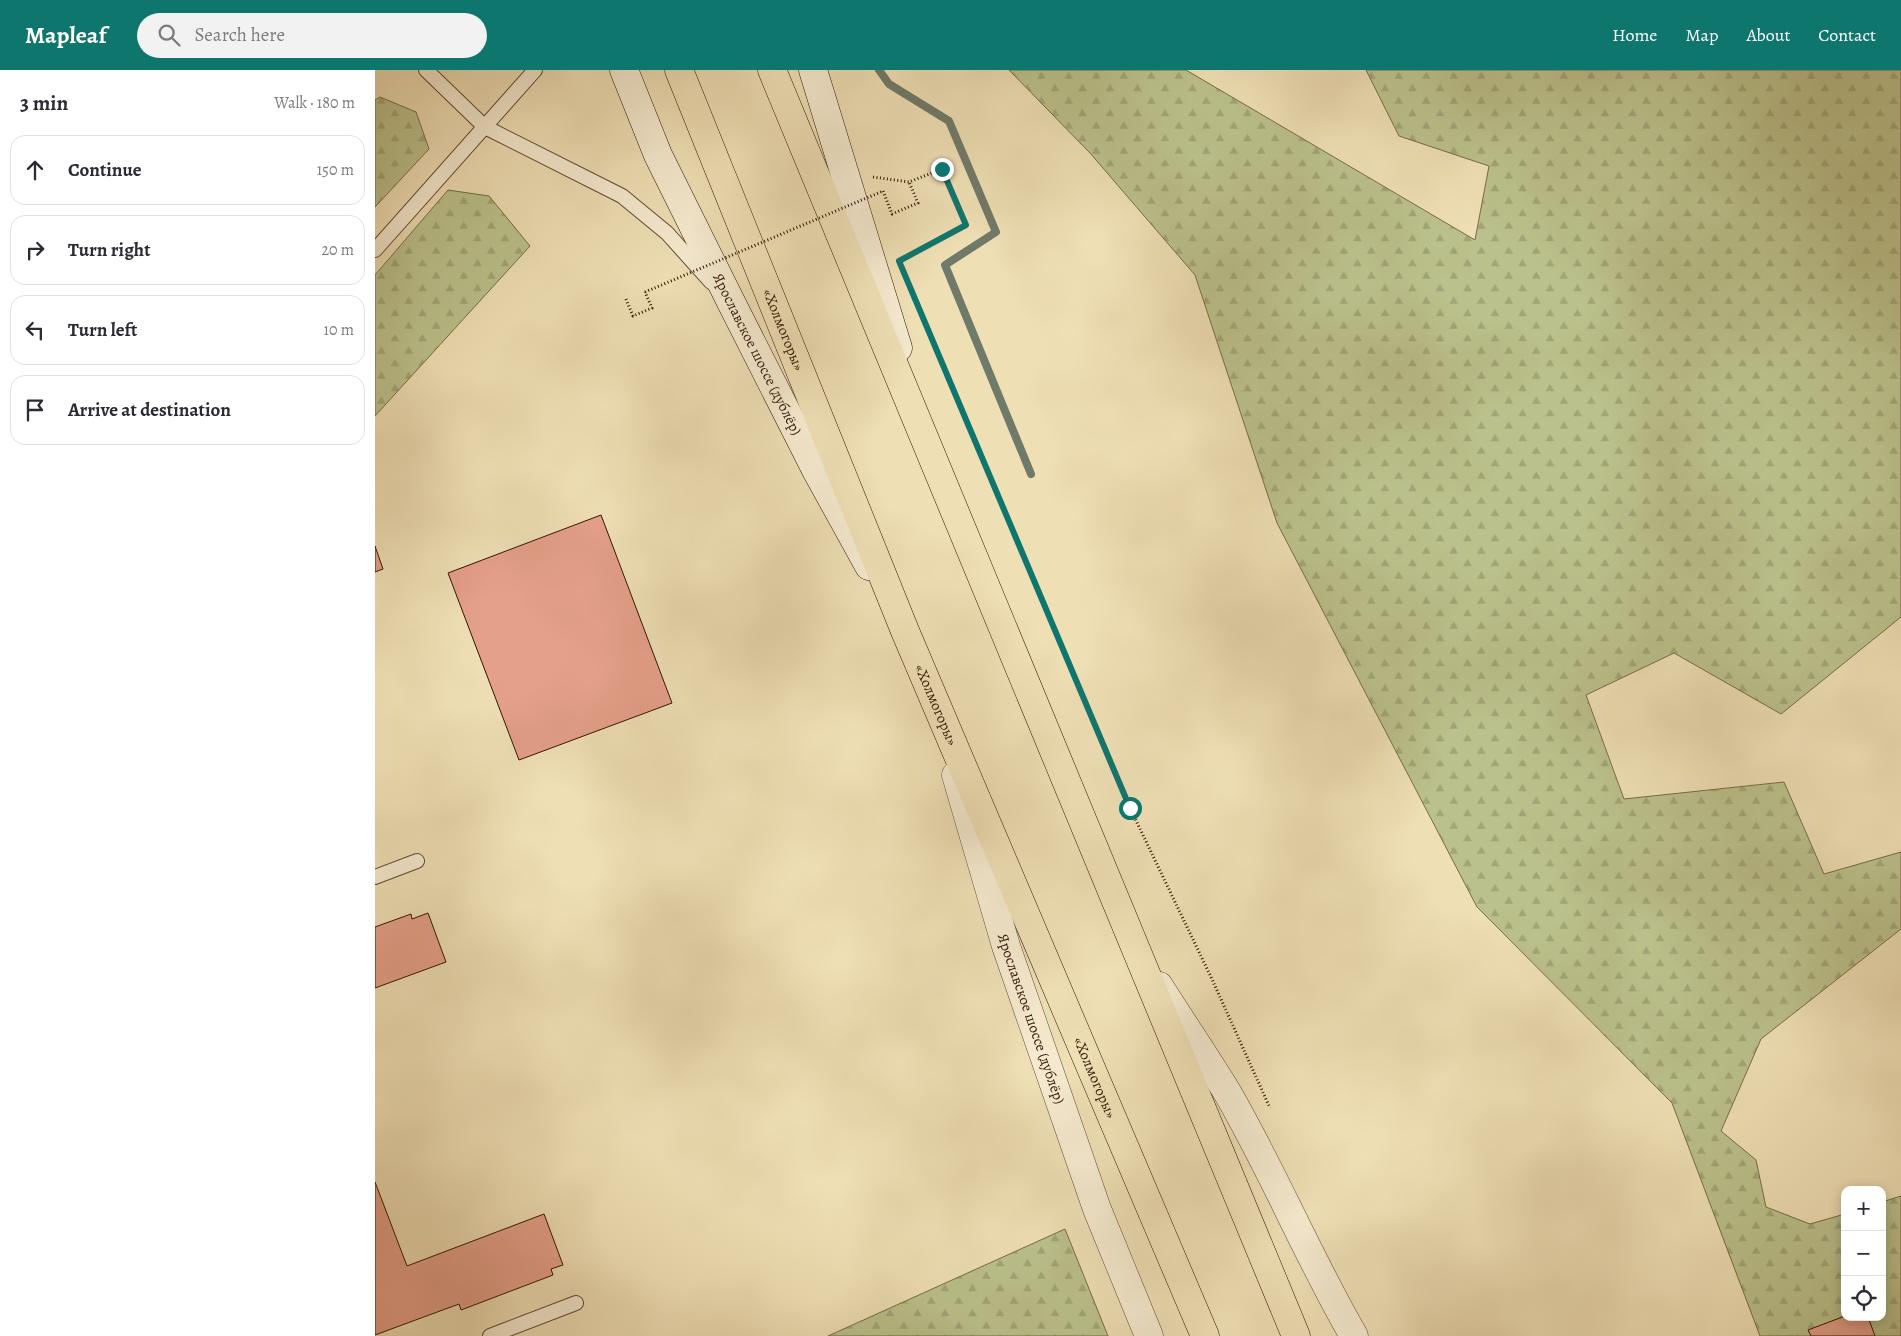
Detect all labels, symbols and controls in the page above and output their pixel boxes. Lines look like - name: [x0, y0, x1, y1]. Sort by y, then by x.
- search box: [137, 13, 487, 58]
- text: Mapleaf: [25, 19, 107, 51]
- icon: search: [155, 21, 183, 49]
- text: Search here: [195, 22, 285, 48]
- text: Home: [1612, 23, 1657, 47]
- text: Map: [1685, 23, 1718, 47]
- text: About: [1746, 23, 1790, 47]
- text: Contact: [1818, 23, 1876, 47]
- text: 3 min: [20, 89, 68, 117]
- text: Walk · 180 m: [274, 92, 355, 114]
- icon: ahead: [21, 156, 49, 184]
- text: Continue: [68, 157, 142, 183]
- route end: [931, 158, 954, 181]
- text: 150 m: [317, 159, 354, 181]
- icon: right: [21, 236, 49, 264]
- text: Turn right: [68, 237, 150, 263]
- text: 20 m: [321, 239, 354, 261]
- street label: Ярославское шоссе (дублёр): [708, 270, 807, 438]
- street label: «Холмогоры»: [758, 286, 809, 374]
- icon: left: [21, 316, 49, 344]
- text: Turn left: [68, 317, 137, 343]
- text: 10 m: [324, 319, 354, 341]
- icon: arrive: [21, 396, 49, 424]
- text: Arrive at destination: [68, 397, 231, 423]
- street label: «Холмогоры»: [910, 661, 963, 749]
- route start: [1119, 797, 1142, 820]
- street label: Ярославское шоссе (дублёр): [993, 931, 1070, 1106]
- street label: «Холмогоры»: [1069, 1034, 1121, 1122]
- map controls: [1841, 1186, 1886, 1321]
- button: +: [1841, 1186, 1886, 1231]
- button: −: [1841, 1231, 1886, 1276]
- button: locate: [1841, 1276, 1886, 1321]

